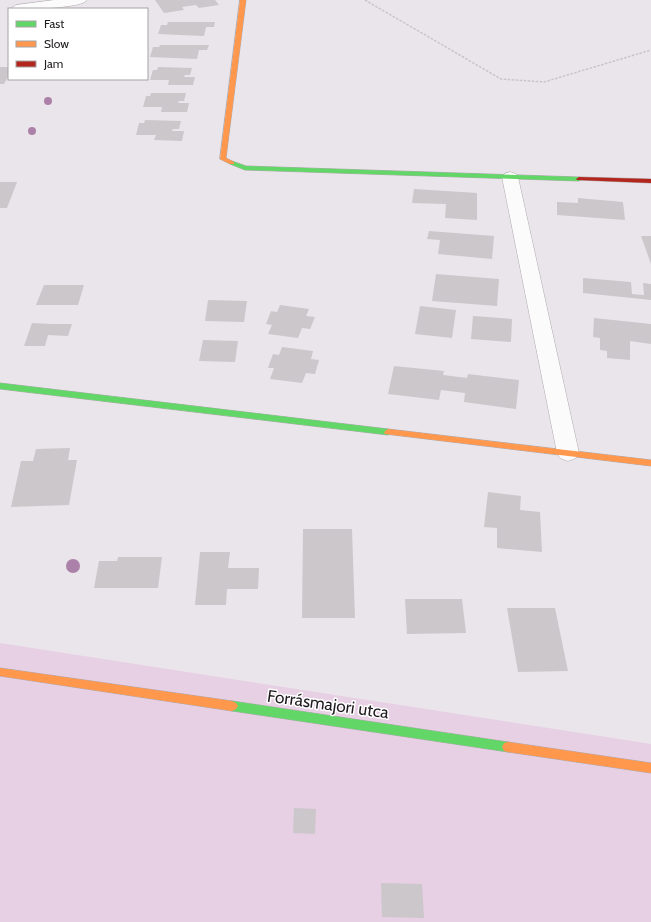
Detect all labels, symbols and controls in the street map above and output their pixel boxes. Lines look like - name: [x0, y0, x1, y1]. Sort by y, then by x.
- legend: [8, 8, 148, 80]
- text: Fast: [44, 16, 64, 31]
- text: Slow: [44, 36, 69, 51]
- text: Jam: [43, 56, 63, 71]
- street label: Forrásmajori utca: [266, 686, 391, 724]

